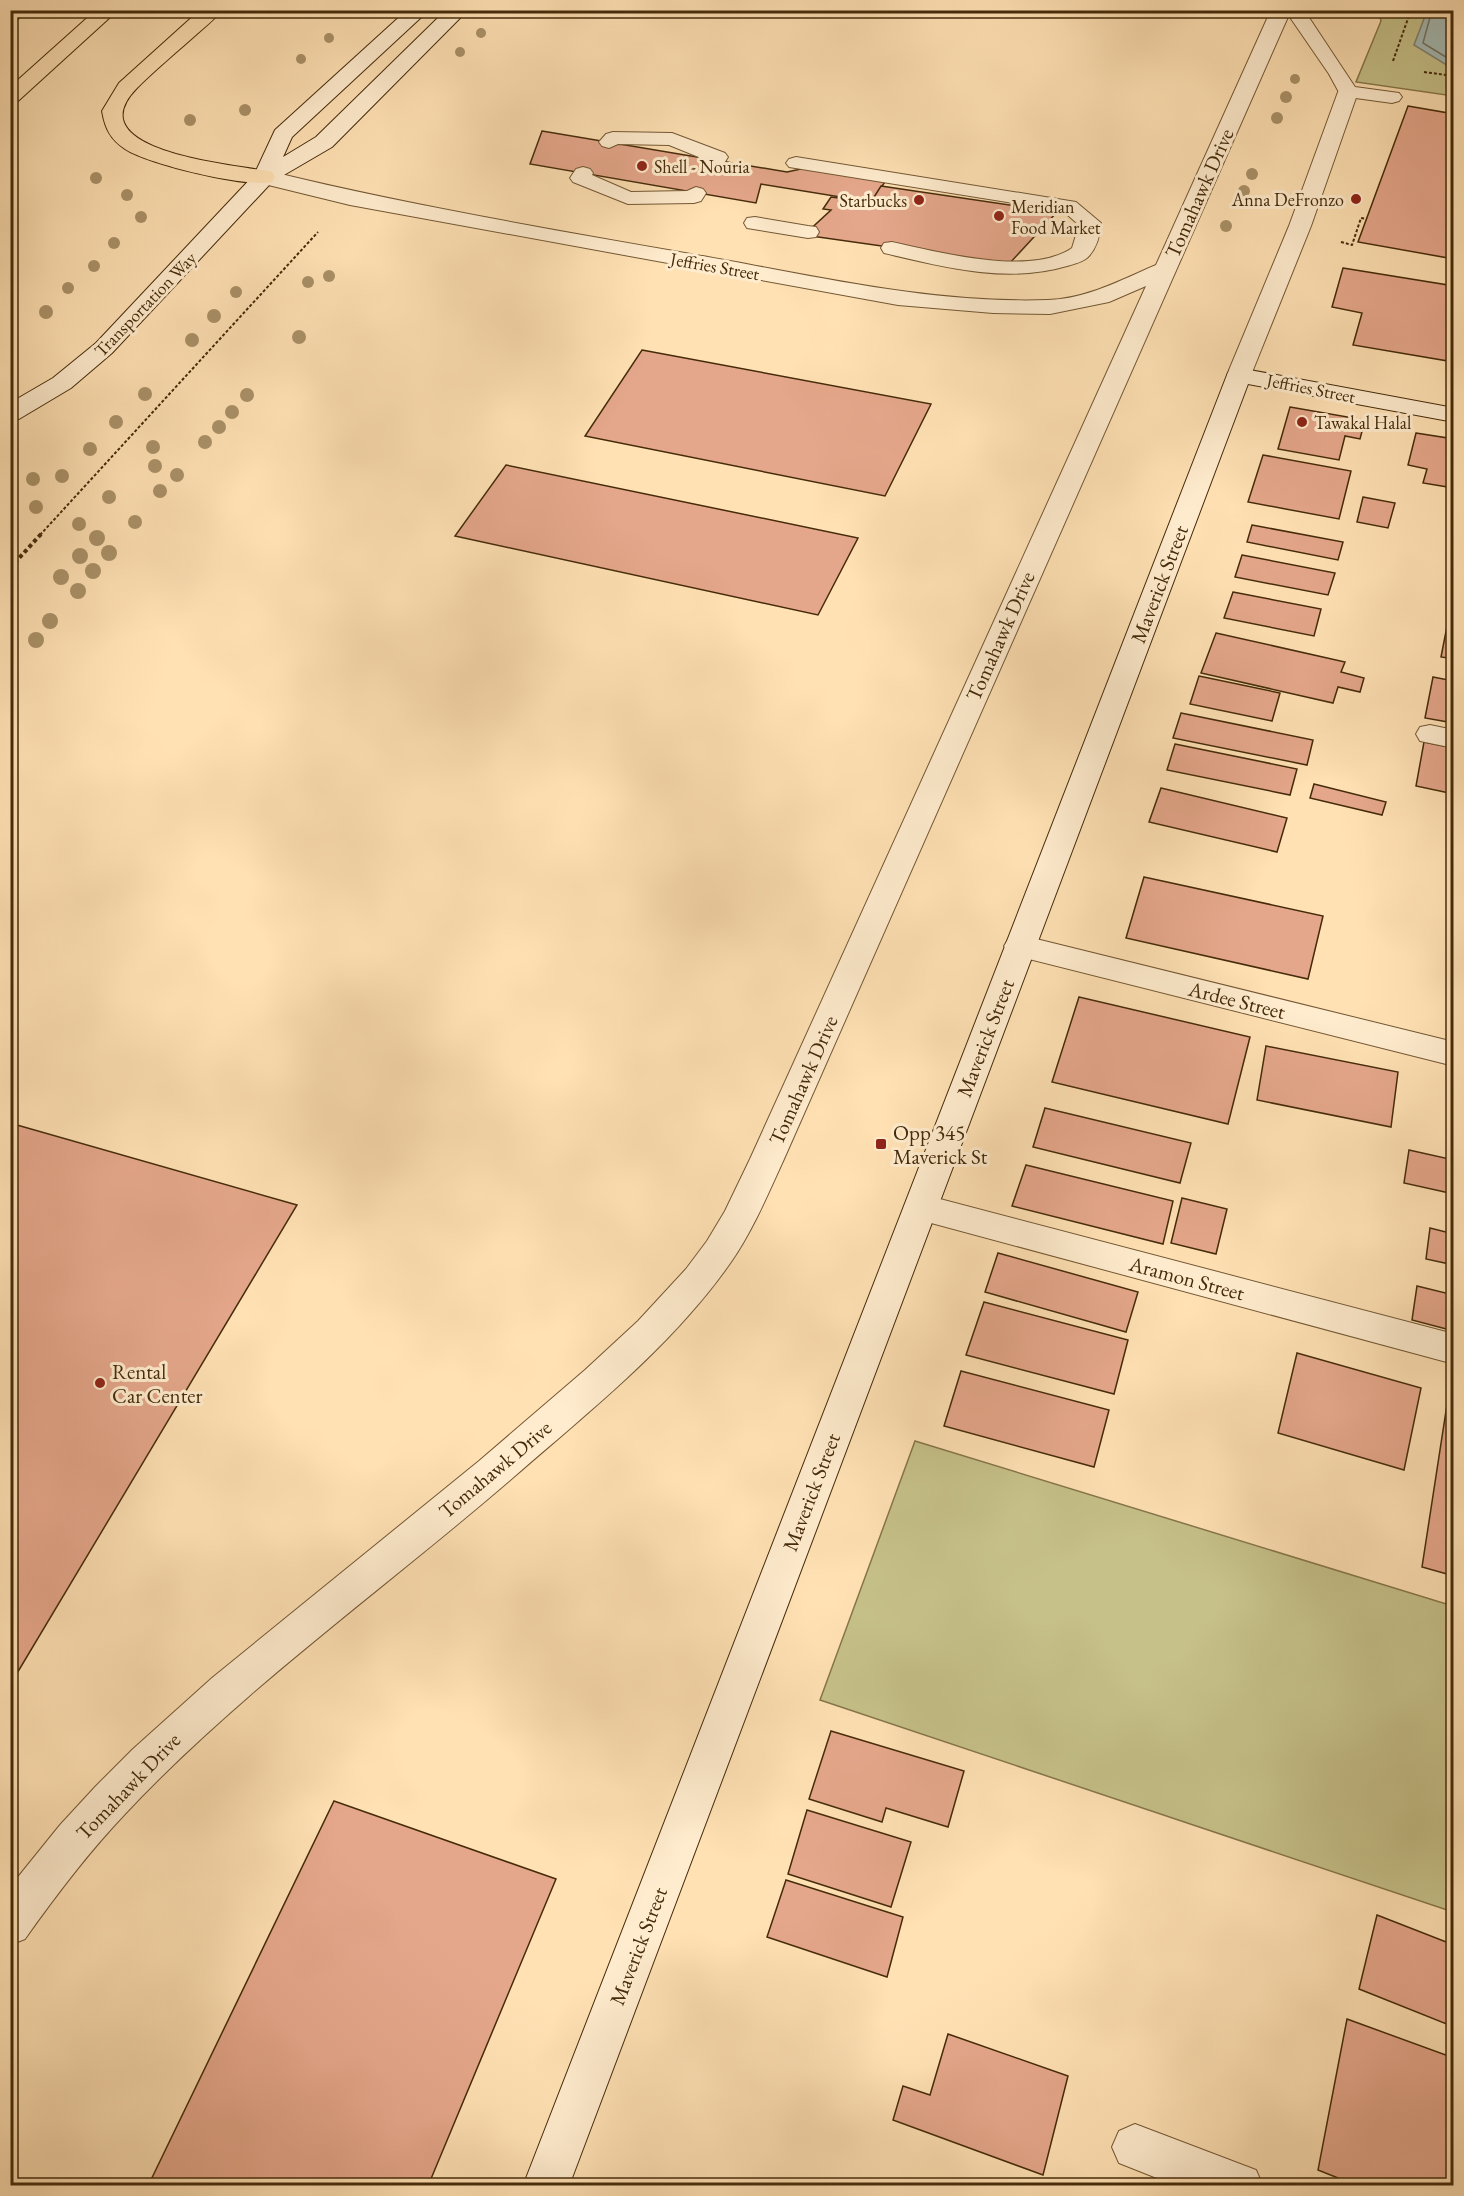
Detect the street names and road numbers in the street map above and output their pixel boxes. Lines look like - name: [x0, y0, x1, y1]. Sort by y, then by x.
- street label: Tomahawk Drive: [1158, 124, 1240, 262]
- street label: Transportation Way: [89, 246, 201, 361]
- street label: Jeffries Street: [667, 247, 762, 285]
- street label: Jeffries Street: [1263, 368, 1358, 408]
- street label: Maverick Street: [1124, 521, 1194, 647]
- street label: Tomahawk Drive: [959, 567, 1041, 705]
- street label: Maverick Street: [950, 975, 1020, 1101]
- street label: Ardee Street: [1185, 975, 1289, 1025]
- street label: Tomahawk Drive: [762, 1011, 844, 1149]
- street label: Aramon Street: [1126, 1249, 1248, 1306]
- street label: Tomahawk Drive: [433, 1414, 557, 1524]
- street label: Maverick Street: [776, 1429, 846, 1555]
- street label: Tomahawk Drive: [70, 1727, 186, 1845]
- street label: Maverick Street: [603, 1883, 673, 2009]

